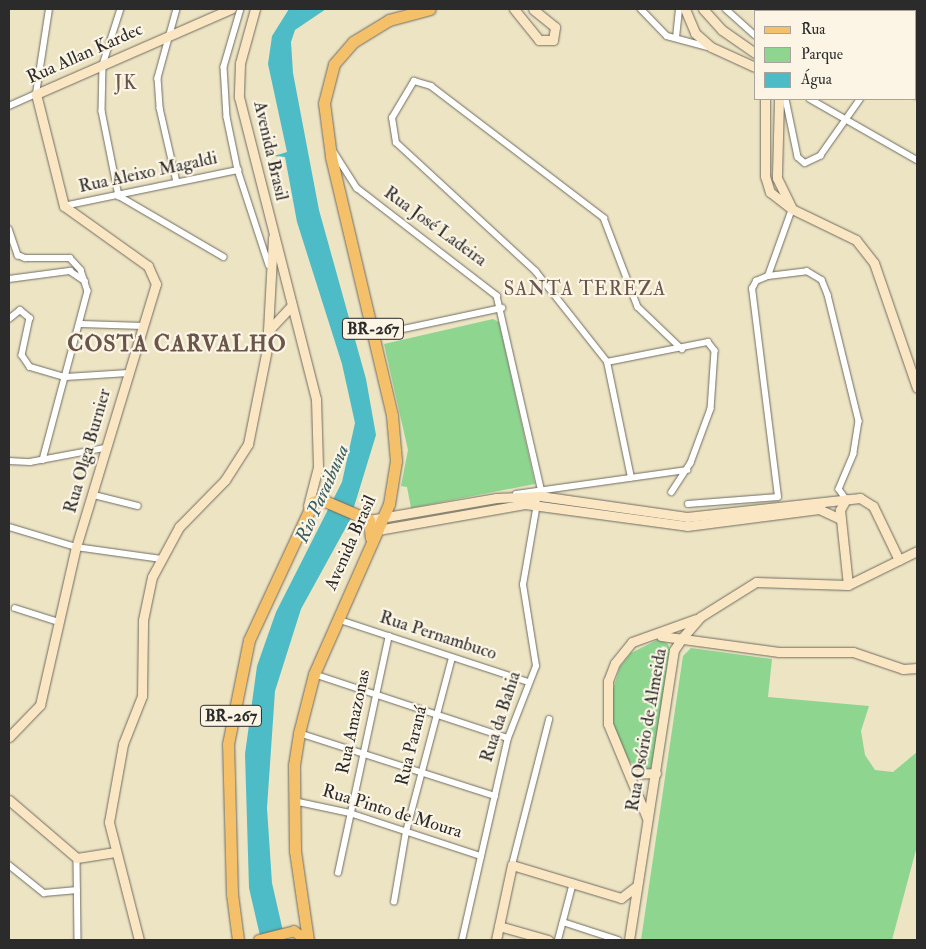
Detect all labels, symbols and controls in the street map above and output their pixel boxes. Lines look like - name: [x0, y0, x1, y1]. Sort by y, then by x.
- legend: [754, 10, 916, 100]
- street label: Rua Allan Kardec: [24, 19, 146, 89]
- text: Rua: [801, 20, 826, 39]
- text: Parque: [801, 45, 843, 64]
- text: Água: [801, 70, 832, 89]
- district label: JK: [114, 73, 138, 95]
- street label: Avenida Brasil: [248, 99, 292, 203]
- street label: Rua Aleixo Magaldi: [77, 148, 219, 198]
- street label: Rua José Ladeira: [379, 182, 491, 272]
- district label: SANTA TEREZA: [502, 279, 668, 301]
- road number: BR-267: [342, 316, 404, 342]
- district label: COSTA CARVALHO: [66, 332, 288, 358]
- street label: Rua Olga Burnier: [60, 386, 116, 516]
- water label: Rio Paraibuna: [291, 442, 355, 546]
- street label: Avenida Brasil: [320, 492, 382, 594]
- street label: Rua Pernambuco: [377, 607, 499, 665]
- street label: Rua Osório de Almeida: [622, 647, 672, 813]
- street label: Rua Amazonas: [332, 668, 376, 776]
- street label: Rua da Bahia: [476, 669, 526, 765]
- road number: BR-267: [200, 702, 262, 729]
- street label: Rua Paraná: [392, 704, 432, 788]
- street label: Rua Pinto de Moura: [319, 780, 465, 844]

